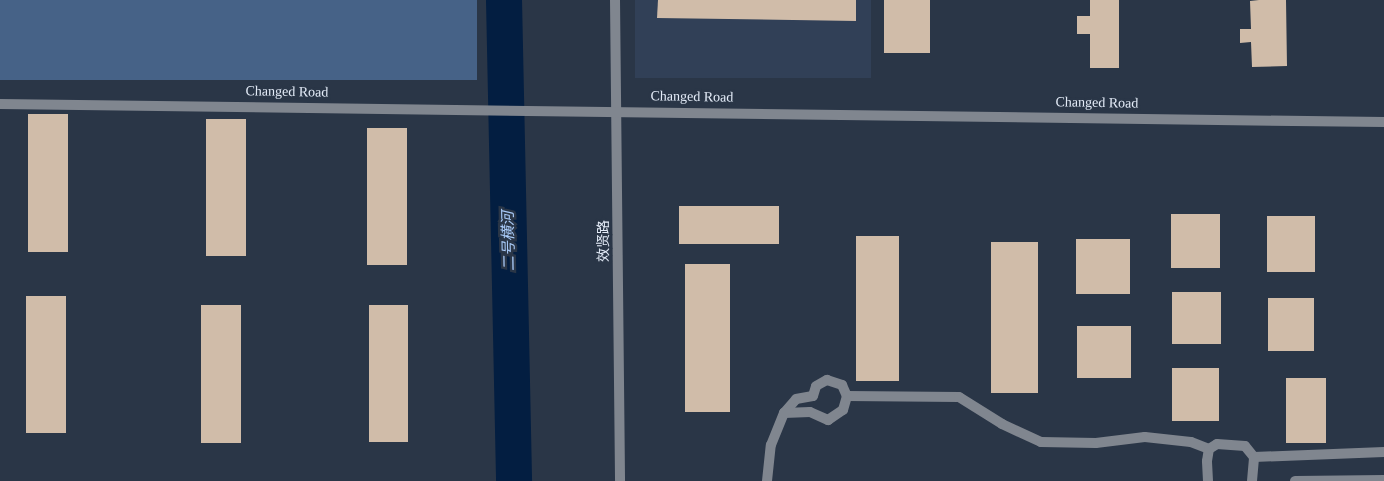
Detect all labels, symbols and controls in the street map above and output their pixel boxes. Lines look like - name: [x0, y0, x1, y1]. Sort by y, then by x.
- street label: Changed Road: [245, 83, 329, 101]
- street label: Changed Road: [650, 88, 734, 106]
- street label: Changed Road: [1055, 94, 1139, 112]
- water label: 二号横河: [499, 211, 519, 271]
- street label: 效贤路: [596, 220, 612, 262]

